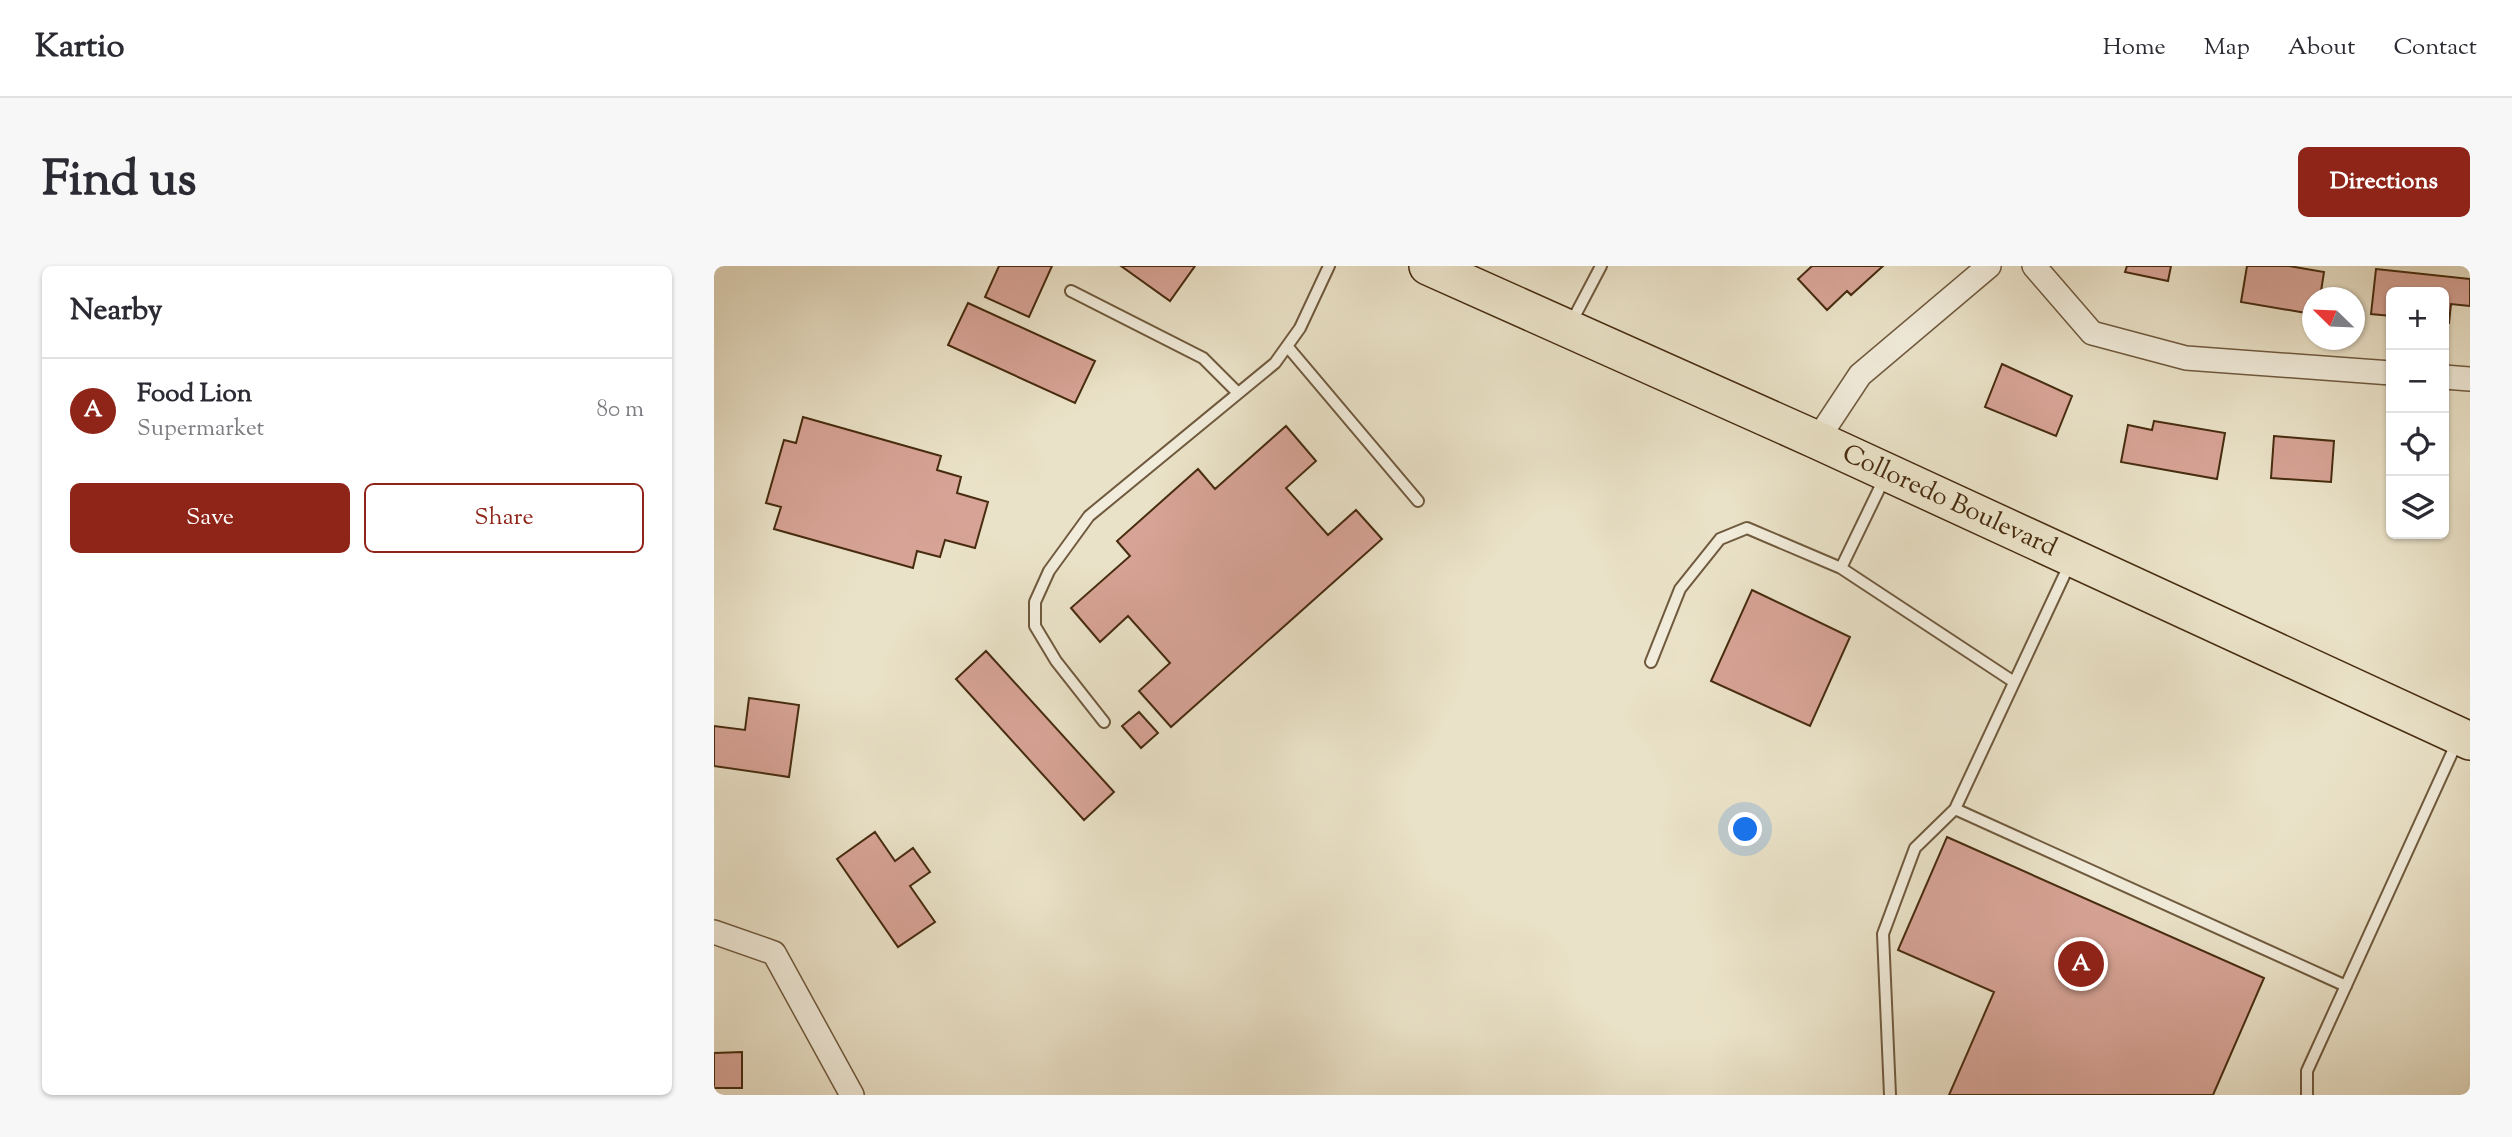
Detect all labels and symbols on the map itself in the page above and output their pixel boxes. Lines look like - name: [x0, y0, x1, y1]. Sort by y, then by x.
- north arrow: [2302, 287, 2365, 350]
- street label: Colloredo Boulevard: [1836, 435, 2063, 567]
- your location: [1728, 812, 1762, 846]
- pin: A: [2058, 938, 2104, 990]

